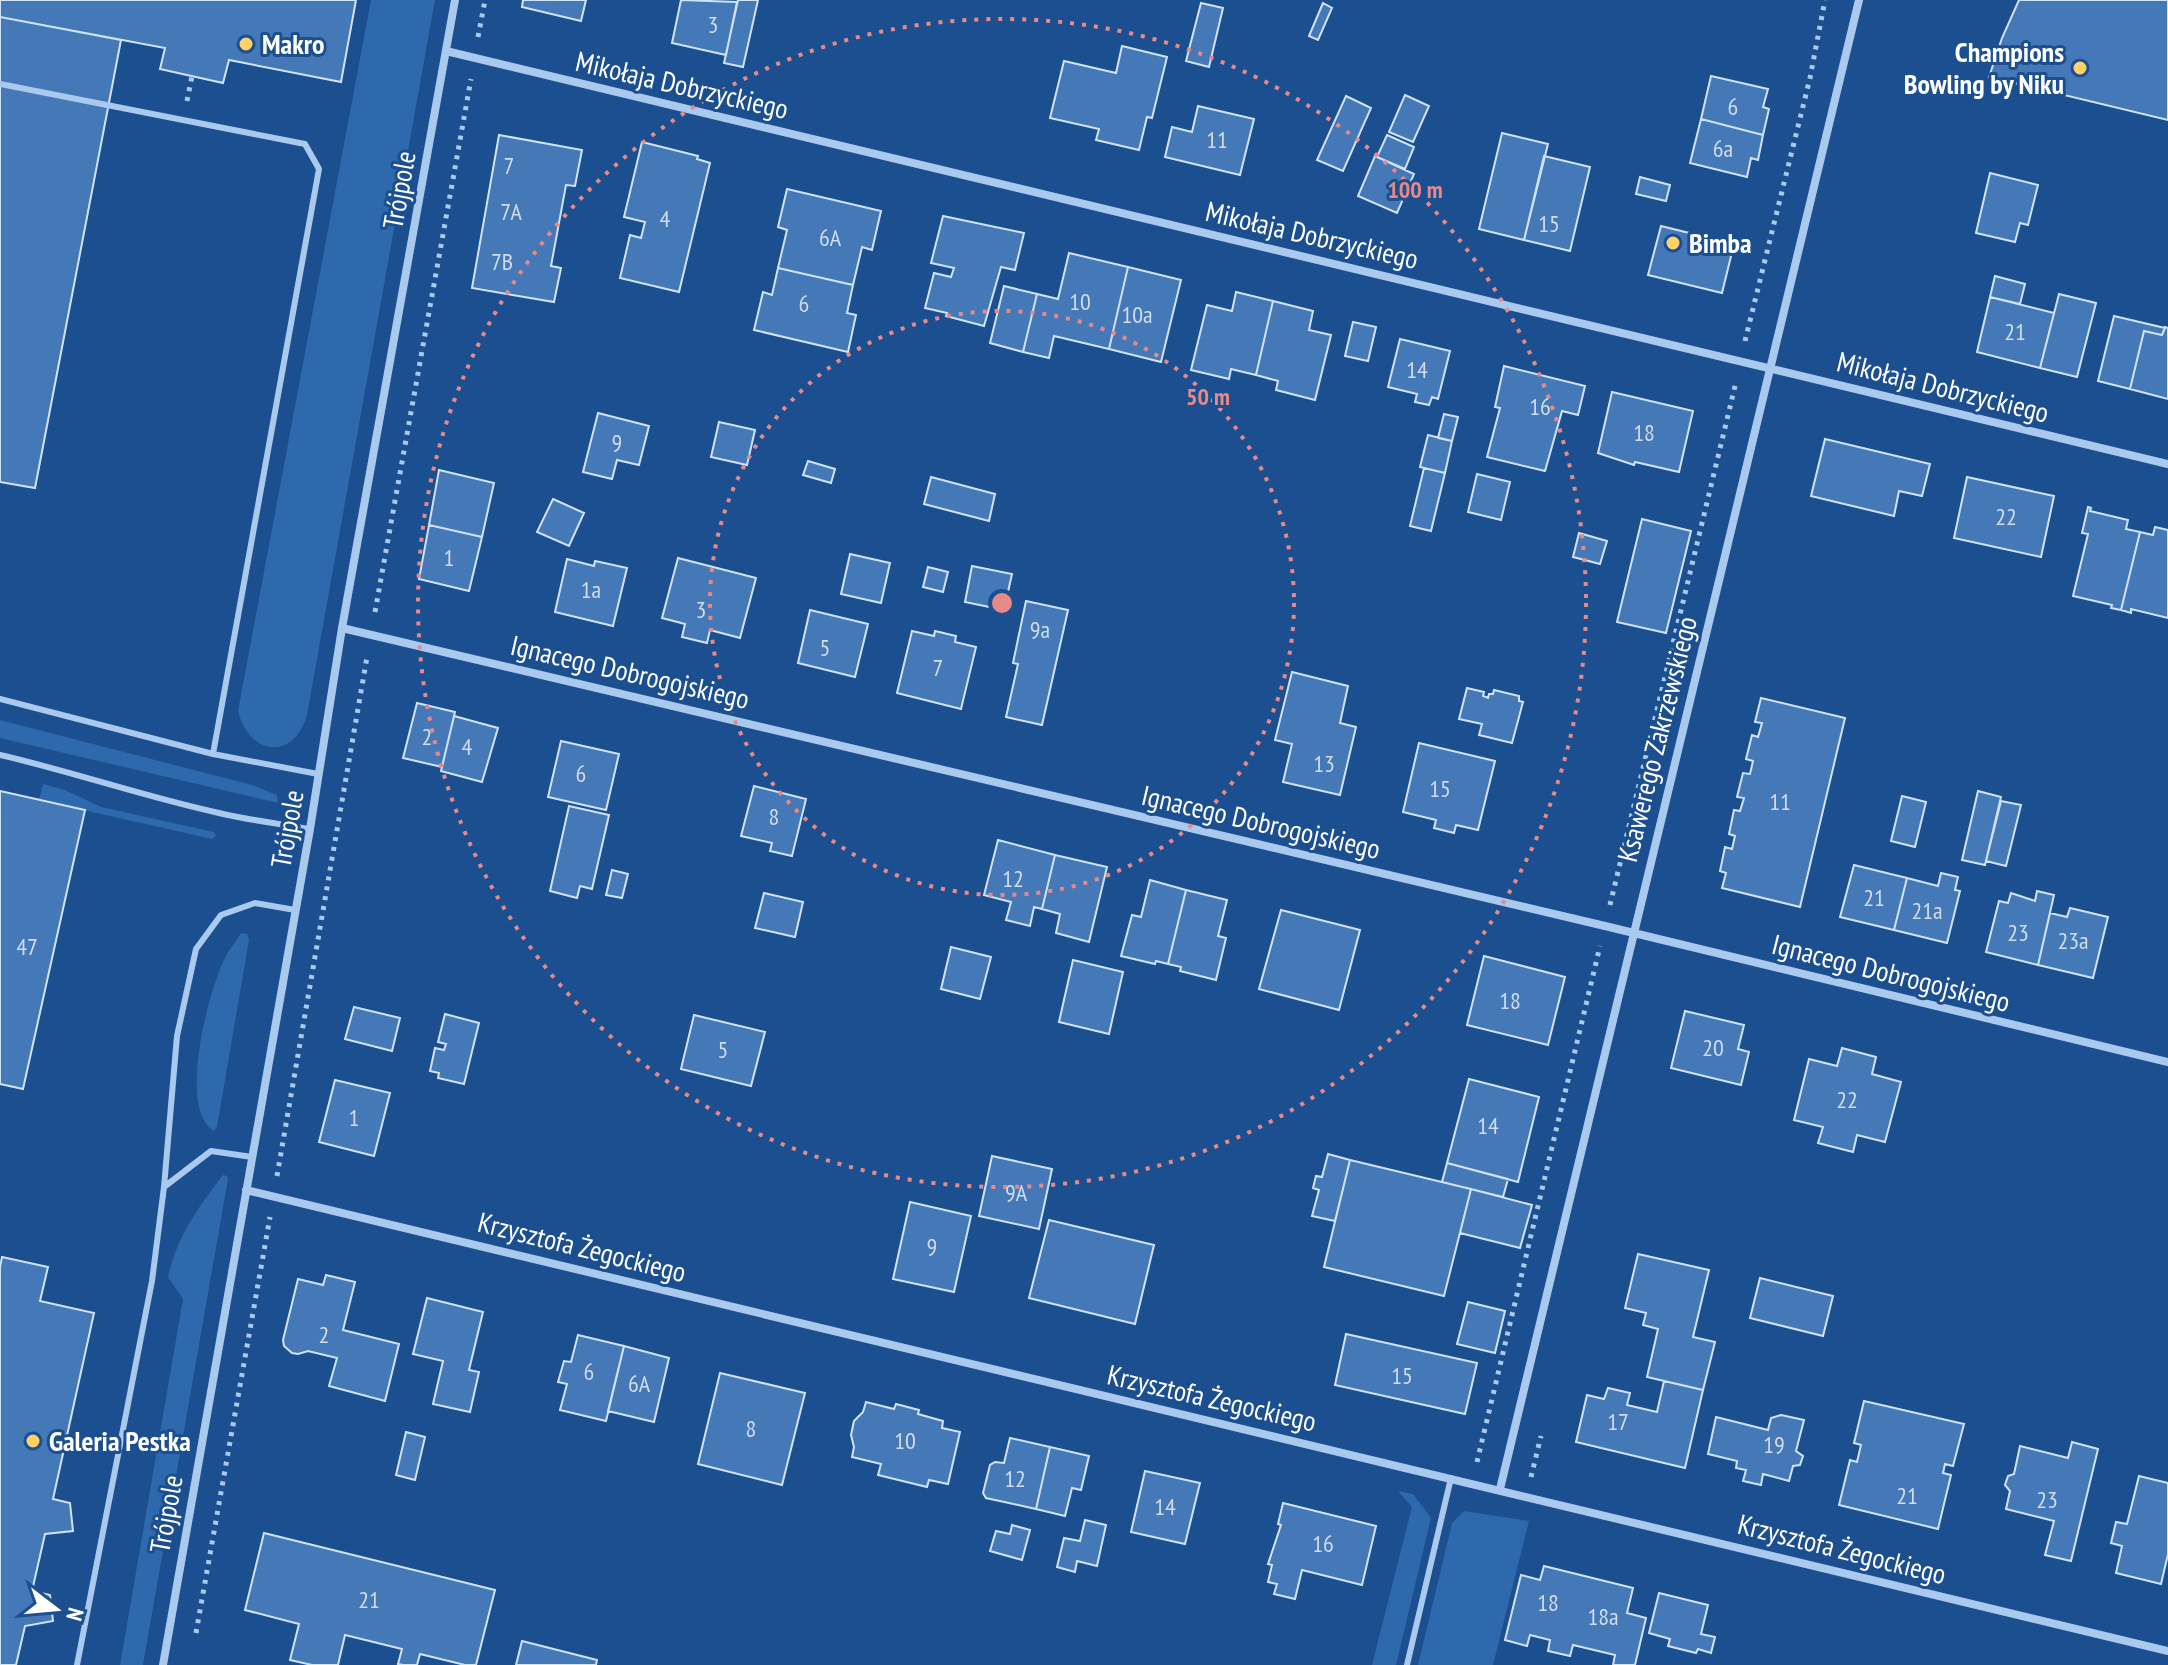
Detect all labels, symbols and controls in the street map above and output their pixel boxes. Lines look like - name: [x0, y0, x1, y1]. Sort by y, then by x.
- house number: 3: [708, 9, 718, 40]
- place label: Makro: [262, 25, 324, 62]
- place label: Champions Bowling by Niku: [1904, 33, 2064, 102]
- marker: Makro: [237, 35, 255, 53]
- street label: Mikołaja Dobrzyckiego: [572, 42, 792, 127]
- marker: Champions Bowling by Niku: [2071, 59, 2089, 77]
- house number: 6: [1728, 91, 1738, 122]
- house number: 11: [1206, 124, 1228, 155]
- house number: 6a: [1713, 133, 1733, 164]
- street label: Trójpole: [373, 148, 424, 232]
- house number: 7: [504, 150, 514, 181]
- text: 100 m: [1387, 174, 1443, 205]
- street label: Mikołaja Dobrzyckiego: [1202, 192, 1422, 277]
- house number: 7A: [500, 196, 523, 227]
- house number: 4: [660, 203, 671, 234]
- house number: 15: [1538, 208, 1560, 239]
- house number: 6A: [819, 222, 842, 253]
- place label: Bimba: [1689, 224, 1752, 261]
- marker: Bimba: [1664, 234, 1682, 252]
- house number: 7B: [491, 246, 513, 277]
- house number: 10: [1069, 286, 1091, 317]
- house number: 6: [799, 288, 809, 319]
- house number: 10a: [1121, 299, 1153, 330]
- house number: 21: [2004, 316, 2026, 347]
- street label: Mikołaja Dobrzyckiego: [1833, 342, 2053, 431]
- house number: 14: [1406, 354, 1428, 385]
- text: 50 m: [1186, 381, 1230, 412]
- house number: 16: [1529, 391, 1551, 422]
- house number: 18: [1633, 417, 1655, 448]
- house number: 9: [612, 427, 622, 458]
- house number: 22: [1995, 501, 2017, 532]
- house number: 1: [444, 542, 454, 573]
- house number: 1a: [581, 574, 601, 605]
- centre of rings: [988, 589, 1016, 617]
- house number: 3: [696, 594, 706, 625]
- street label: Ksawerego Zakrzewskiego: [1608, 612, 1705, 865]
- house number: 9a: [1030, 614, 1050, 645]
- street label: Ignacego Dobrogojskiego: [507, 626, 753, 717]
- house number: 5: [820, 632, 830, 663]
- house number: 7: [933, 652, 943, 683]
- house number: 2: [422, 721, 432, 752]
- house number: 4: [462, 731, 473, 762]
- house number: 13: [1313, 748, 1335, 779]
- house number: 6: [576, 758, 586, 789]
- house number: 15: [1429, 773, 1451, 804]
- street label: Ignacego Dobrogojskiego: [1138, 776, 1384, 867]
- house number: 11: [1769, 786, 1791, 817]
- street label: Trójpole: [261, 787, 312, 871]
- house number: 8: [769, 801, 779, 832]
- house number: 12: [1002, 863, 1024, 894]
- house number: 21: [1863, 882, 1885, 913]
- house number: 21a: [1911, 895, 1943, 926]
- house number: 23: [2007, 917, 2029, 948]
- street label: Ignacego Dobrogojskiego: [1768, 925, 2014, 1020]
- house number: 23a: [2057, 925, 2089, 956]
- house number: 47: [16, 931, 38, 962]
- house number: 18: [1499, 985, 1521, 1016]
- house number: 20: [1702, 1032, 1724, 1063]
- house number: 5: [718, 1034, 728, 1065]
- house number: 22: [1836, 1084, 1858, 1115]
- house number: 1: [349, 1102, 359, 1133]
- house number: 14: [1477, 1110, 1499, 1141]
- house number: 9A: [1005, 1177, 1028, 1208]
- street label: Krzysztofa Żegockiego: [474, 1203, 690, 1290]
- house number: 9: [927, 1231, 937, 1262]
- house number: 2: [319, 1319, 329, 1350]
- house number: 6: [584, 1356, 594, 1387]
- street label: Krzysztofa Żegockiego: [1104, 1356, 1320, 1440]
- house number: 15: [1391, 1360, 1413, 1391]
- house number: 6A: [628, 1368, 651, 1399]
- house number: 17: [1607, 1406, 1629, 1437]
- house number: 8: [746, 1413, 756, 1444]
- place label: Galeria Pestka: [49, 1422, 191, 1459]
- house number: 10: [894, 1425, 916, 1456]
- house number: 19: [1763, 1429, 1785, 1460]
- marker: Galeria Pestka: [24, 1432, 42, 1450]
- house number: 12: [1004, 1463, 1026, 1494]
- street label: Trójpole: [140, 1472, 191, 1556]
- house number: 21: [1896, 1480, 1918, 1511]
- house number: 23: [2036, 1484, 2058, 1515]
- house number: 14: [1154, 1491, 1176, 1522]
- street label: Krzysztofa Żegockiego: [1734, 1505, 1950, 1592]
- house number: 16: [1312, 1528, 1334, 1559]
- north arrow: [16, 1569, 96, 1649]
- house number: 21: [358, 1584, 380, 1615]
- house number: 18: [1537, 1587, 1559, 1618]
- house number: 18a: [1587, 1601, 1619, 1632]
- text: N: [60, 1605, 90, 1624]

